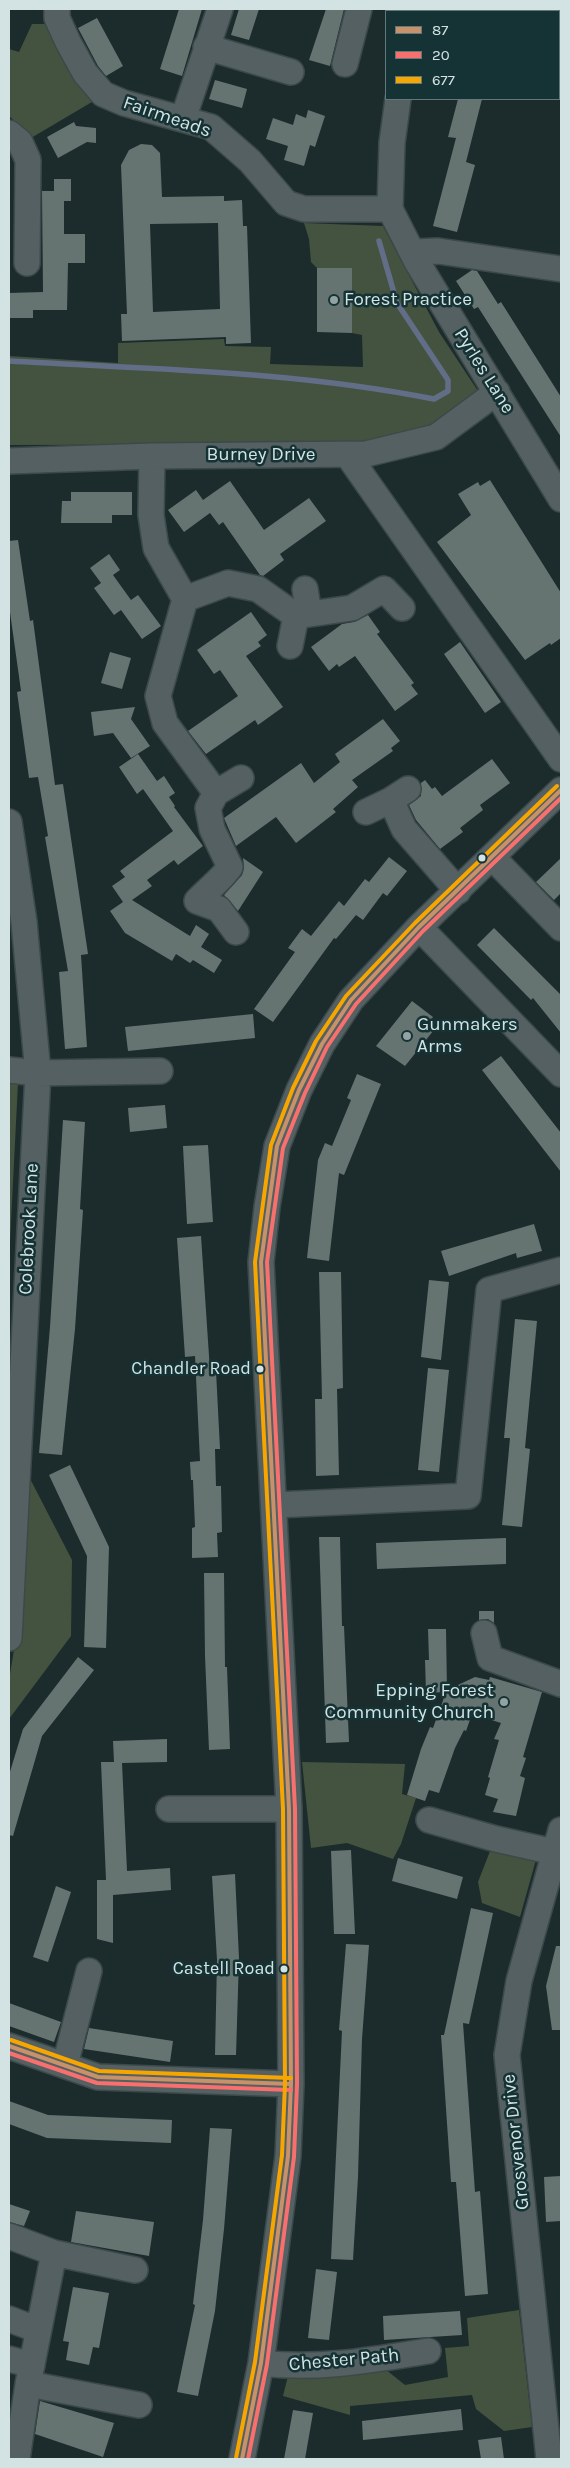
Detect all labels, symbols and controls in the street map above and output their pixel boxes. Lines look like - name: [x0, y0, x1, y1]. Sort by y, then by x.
- legend: [385, 10, 560, 100]
- text: 87: [432, 21, 448, 39]
- text: 20: [432, 46, 450, 64]
- text: 677: [432, 71, 455, 89]
- street label: Fairmeads: [120, 91, 214, 143]
- place label: Forest Practice: [344, 289, 472, 311]
- marker: Forest Practice: [328, 294, 340, 306]
- street label: Pyrles Lane: [449, 324, 519, 418]
- street label: Burney Drive: [206, 444, 316, 466]
- unlabelled marker: [477, 853, 487, 863]
- place label: Gunmakers Arms: [417, 1014, 518, 1058]
- marker: Gunmakers Arms: [401, 1030, 413, 1042]
- street label: Colebrook Lane: [14, 1163, 44, 1295]
- place label: Chandler Road: [131, 1358, 251, 1380]
- marker: Chandler Road: [255, 1364, 265, 1374]
- place label: Epping Forest Community Church: [325, 1680, 494, 1724]
- marker: Epping Forest Community Church: [498, 1696, 510, 1708]
- place label: Castell Road: [173, 1958, 275, 1980]
- marker: Castell Road: [279, 1964, 289, 1974]
- street label: Grosvenor Drive: [498, 2073, 534, 2211]
- street label: Chester Path: [288, 2344, 400, 2376]

